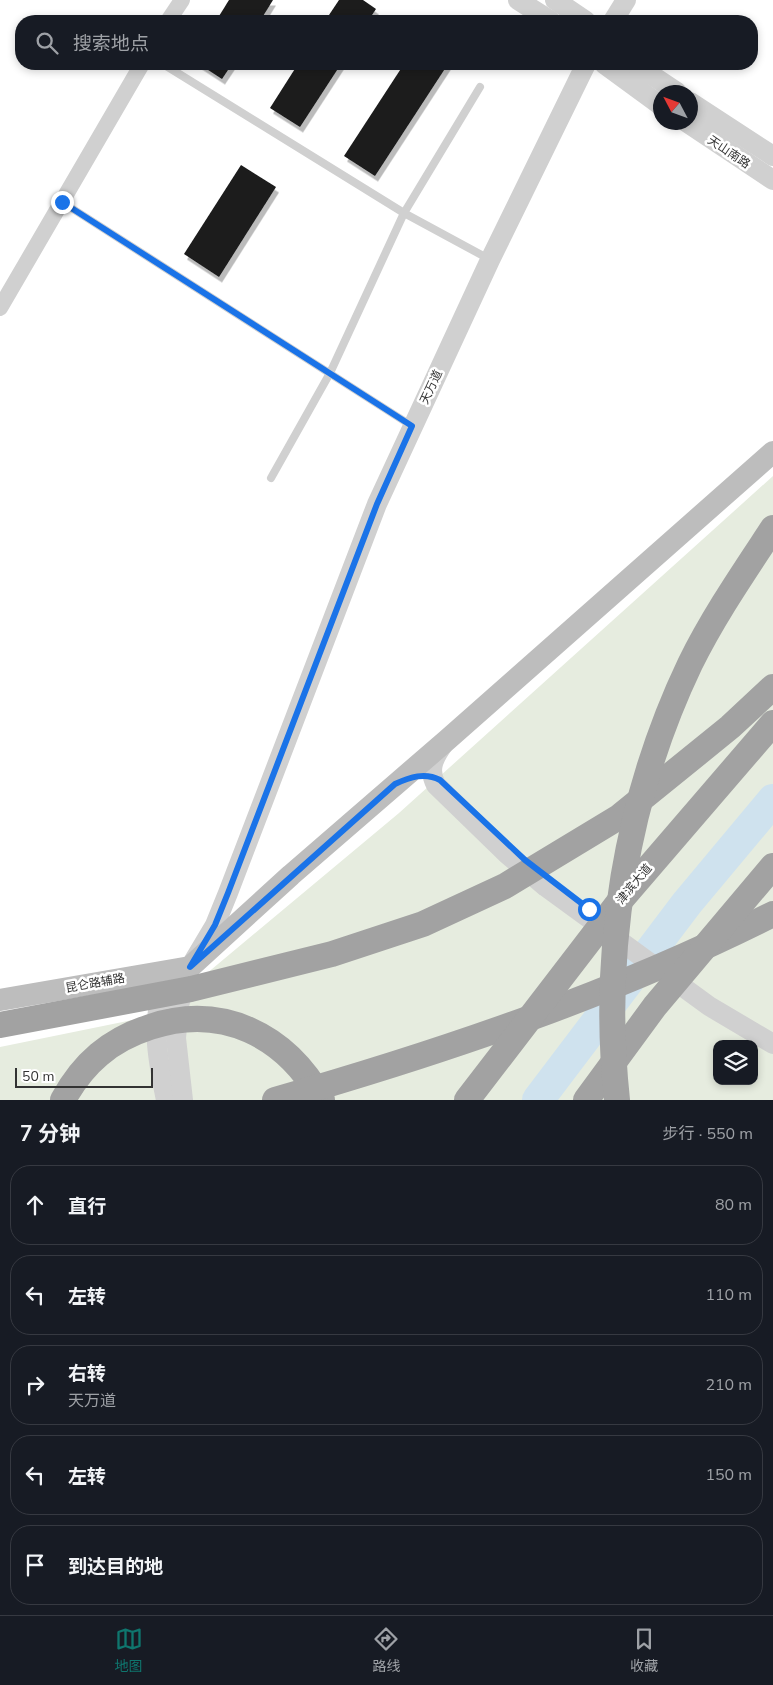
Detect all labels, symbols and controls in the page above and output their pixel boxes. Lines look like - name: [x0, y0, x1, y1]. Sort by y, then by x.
- search box: [15, 15, 758, 70]
- icon: search: [33, 29, 61, 57]
- text: 搜索地点: [73, 31, 149, 57]
- north arrow: [653, 85, 698, 130]
- street label: 天山南路: [705, 132, 753, 172]
- route end: [51, 191, 74, 214]
- street label: 天万道: [416, 367, 446, 407]
- street label: 津滨大道: [612, 860, 656, 908]
- route start: [578, 898, 601, 921]
- street label: 昆仑路辅路: [64, 970, 126, 996]
- map controls: [713, 1040, 758, 1085]
- button: layers: [713, 1040, 758, 1085]
- scale bar: [15, 1065, 152, 1088]
- text: 50 m: [22, 1067, 54, 1086]
- text: 7 分钟: [20, 1120, 80, 1148]
- text: 步行 · 550 m: [663, 1123, 753, 1145]
- icon: ahead: [21, 1191, 49, 1219]
- text: 直行: [68, 1194, 106, 1220]
- text: 80 m: [715, 1194, 752, 1216]
- icon: left: [21, 1281, 49, 1309]
- text: 左转: [68, 1284, 106, 1310]
- text: 110 m: [705, 1284, 752, 1306]
- text: 右转: [68, 1361, 106, 1387]
- icon: right: [21, 1371, 49, 1399]
- text: 210 m: [705, 1374, 752, 1396]
- text: 天万道: [68, 1390, 116, 1412]
- icon: left: [21, 1461, 49, 1489]
- text: 左转: [68, 1464, 106, 1490]
- text: 150 m: [705, 1464, 752, 1486]
- icon: arrive: [21, 1551, 49, 1579]
- text: 到达目的地: [68, 1554, 163, 1580]
- tab: 地图: [115, 1625, 143, 1676]
- tab: 路线: [372, 1625, 400, 1676]
- tab: 收藏: [630, 1625, 658, 1676]

